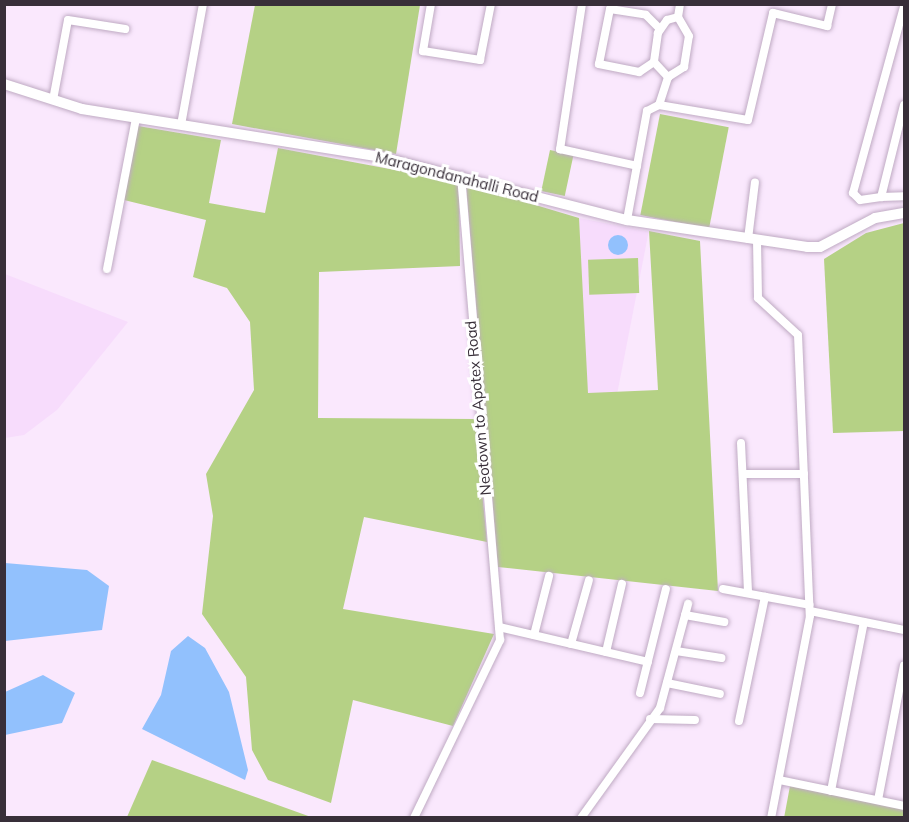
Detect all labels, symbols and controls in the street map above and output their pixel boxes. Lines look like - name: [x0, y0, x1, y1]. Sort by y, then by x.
- street label: Maragondanahalli Road: [374, 148, 540, 206]
- street label: Neotown to Apotex Road: [461, 320, 495, 496]

